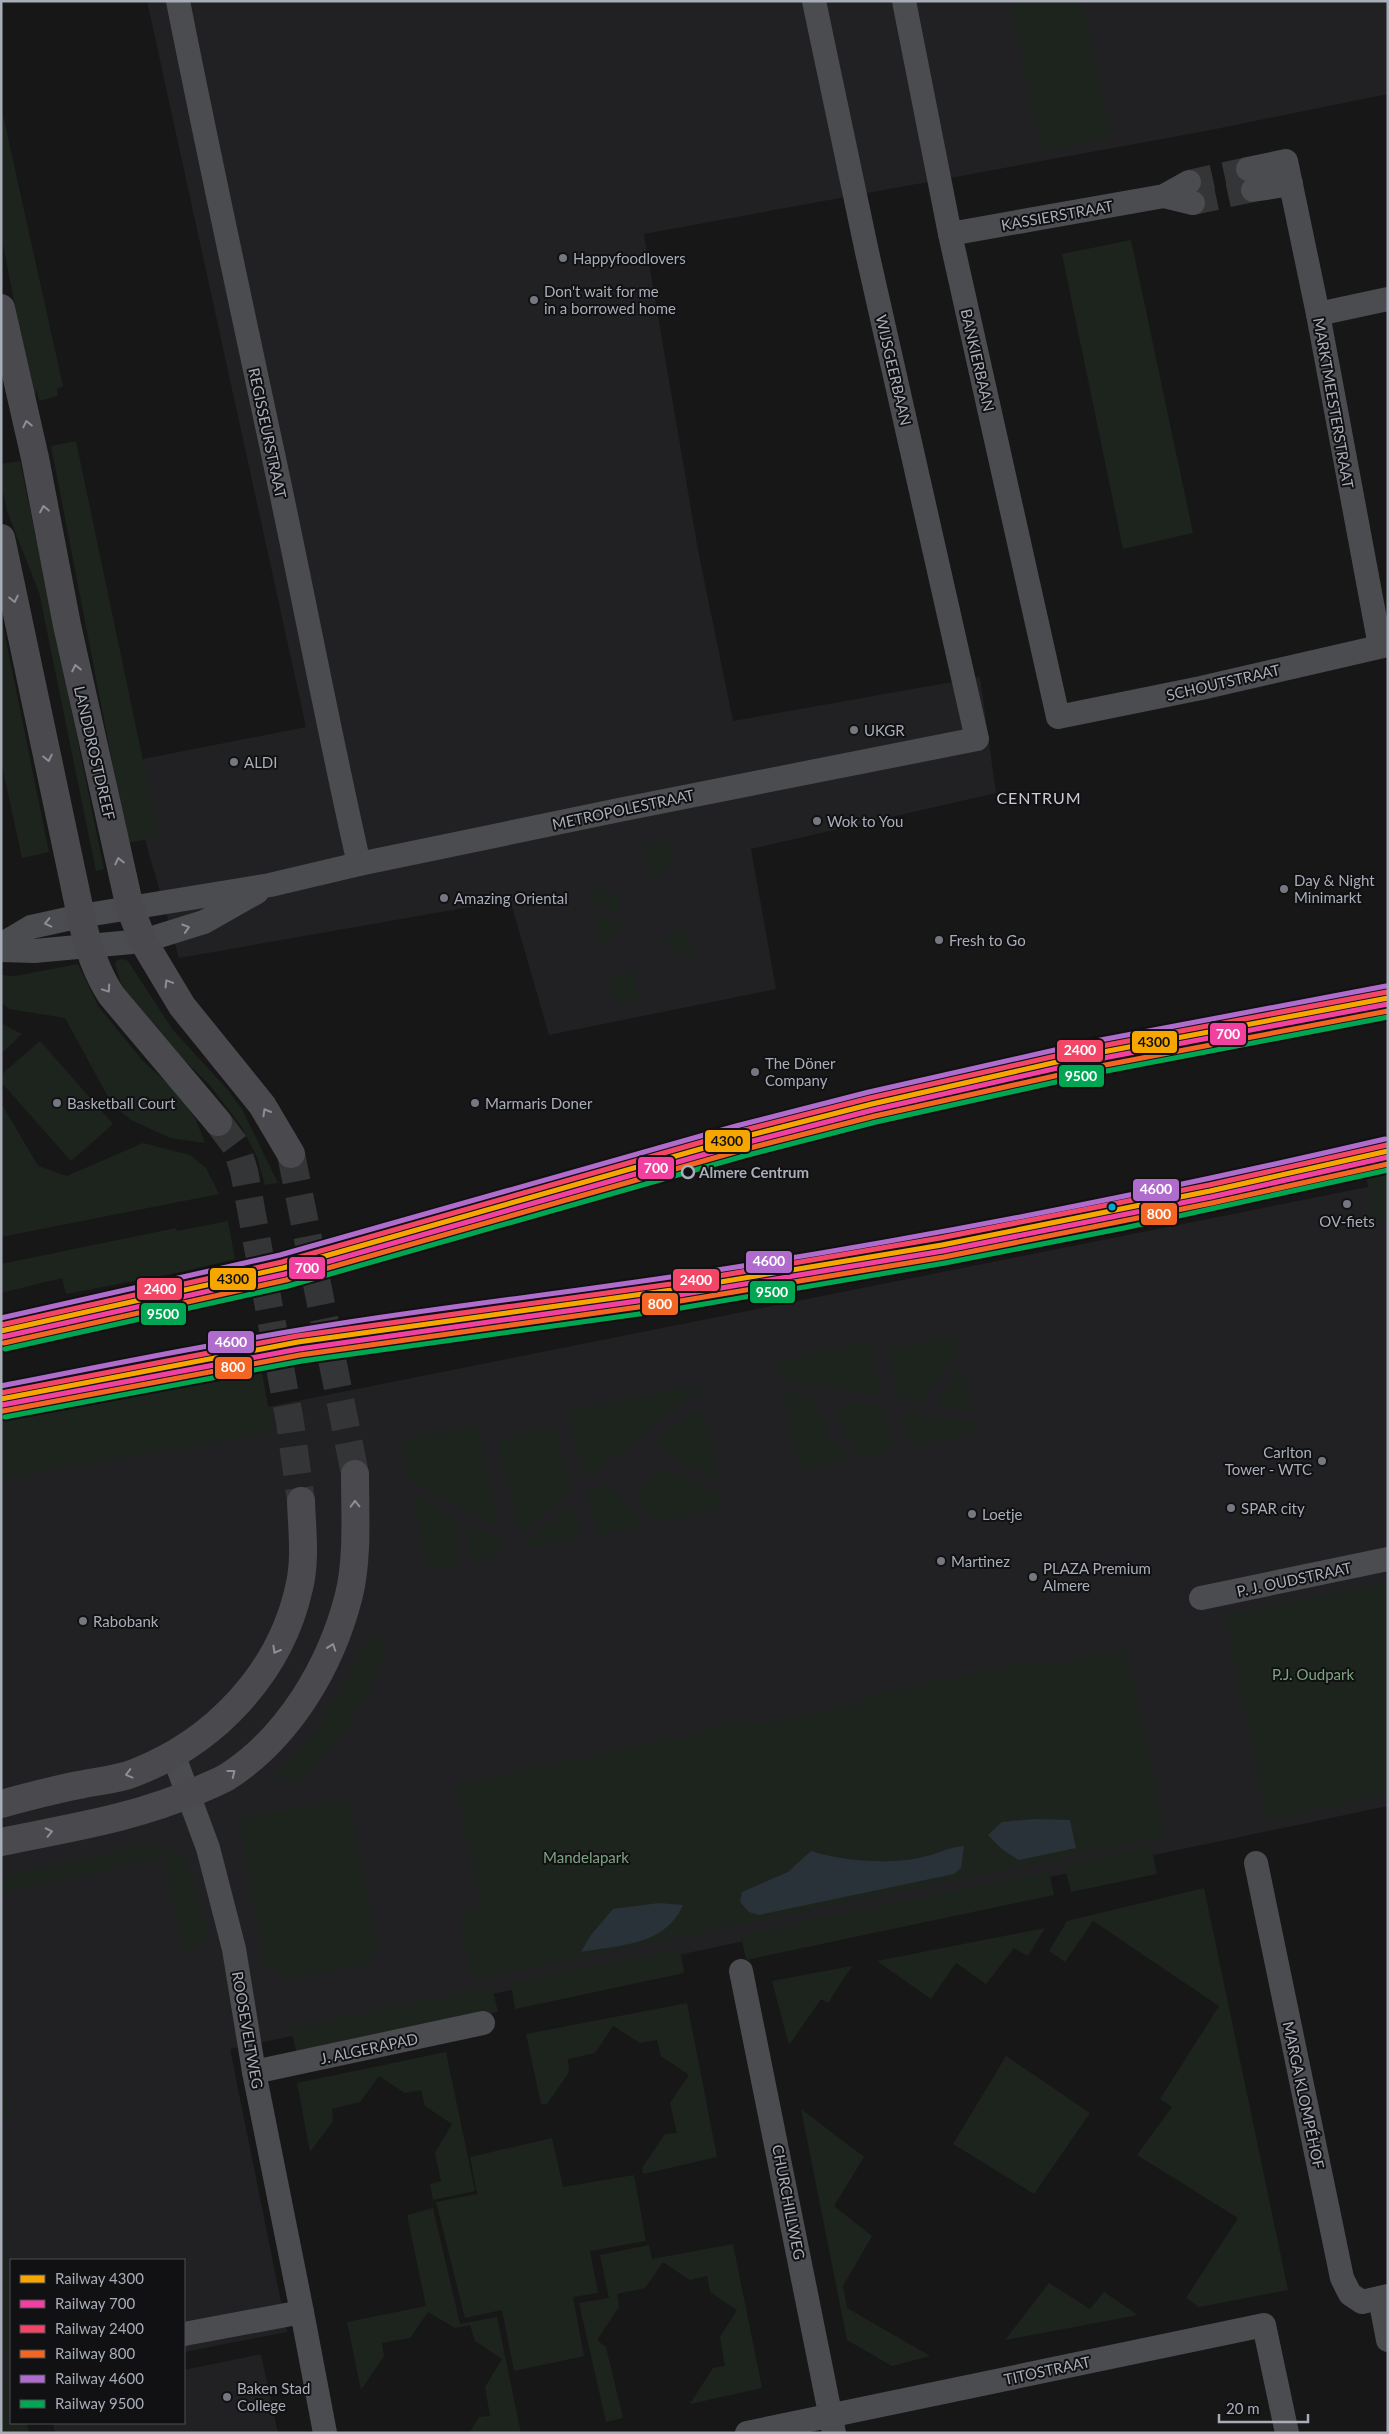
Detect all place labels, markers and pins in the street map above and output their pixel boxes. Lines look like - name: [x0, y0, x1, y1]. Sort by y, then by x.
- place label: Happyfoodlovers: [573, 249, 686, 267]
- marker: Happyfoodlovers: [557, 252, 569, 264]
- place label: Don't wait for me in a borrowed home: [544, 282, 676, 317]
- marker: Don't wait for me in a borrowed home: [528, 294, 540, 306]
- place label: UKGR: [864, 721, 905, 739]
- marker: UKGR: [848, 724, 860, 736]
- place label: ALDI: [244, 753, 277, 771]
- marker: ALDI: [228, 756, 240, 768]
- place label: Wok to You: [827, 812, 903, 830]
- marker: Wok to You: [811, 815, 823, 827]
- place label: Day & Night Minimarkt: [1294, 871, 1375, 906]
- marker: Day & Night Minimarkt: [1278, 883, 1290, 895]
- place label: Amazing Oriental: [454, 889, 568, 907]
- marker: Amazing Oriental: [438, 892, 450, 904]
- place label: Fresh to Go: [949, 931, 1026, 949]
- marker: Fresh to Go: [933, 934, 945, 946]
- place label: The Döner Company: [765, 1054, 836, 1089]
- marker: The Döner Company: [749, 1066, 761, 1078]
- place label: Basketball Court: [67, 1094, 176, 1112]
- place label: Marmaris Doner: [485, 1094, 593, 1112]
- marker: Basketball Court: [51, 1097, 63, 1109]
- marker: Marmaris Doner: [469, 1097, 481, 1109]
- place label: Almere Centrum: [698, 1163, 809, 1181]
- marker: Almere Centrum: [681, 1165, 695, 1179]
- marker: OV-fiets: [1341, 1198, 1353, 1210]
- unlabelled marker: [1107, 1202, 1117, 1212]
- place label: OV-fiets: [1319, 1212, 1375, 1230]
- place label: Carlton Tower - WTC: [1225, 1443, 1312, 1478]
- marker: Carlton Tower - WTC: [1316, 1455, 1328, 1467]
- place label: SPAR city: [1241, 1499, 1305, 1517]
- marker: SPAR city: [1225, 1502, 1237, 1514]
- place label: Loetje: [982, 1505, 1023, 1523]
- marker: Loetje: [966, 1508, 978, 1520]
- place label: Martinez: [951, 1552, 1010, 1570]
- marker: Martinez: [935, 1555, 947, 1567]
- place label: PLAZA Premium Almere: [1043, 1559, 1151, 1594]
- marker: PLAZA Premium Almere: [1027, 1571, 1039, 1583]
- place label: Rabobank: [93, 1612, 159, 1630]
- marker: Rabobank: [77, 1615, 89, 1627]
- place label: Baken Stad College: [237, 2379, 310, 2414]
- marker: Baken Stad College: [221, 2391, 233, 2403]

